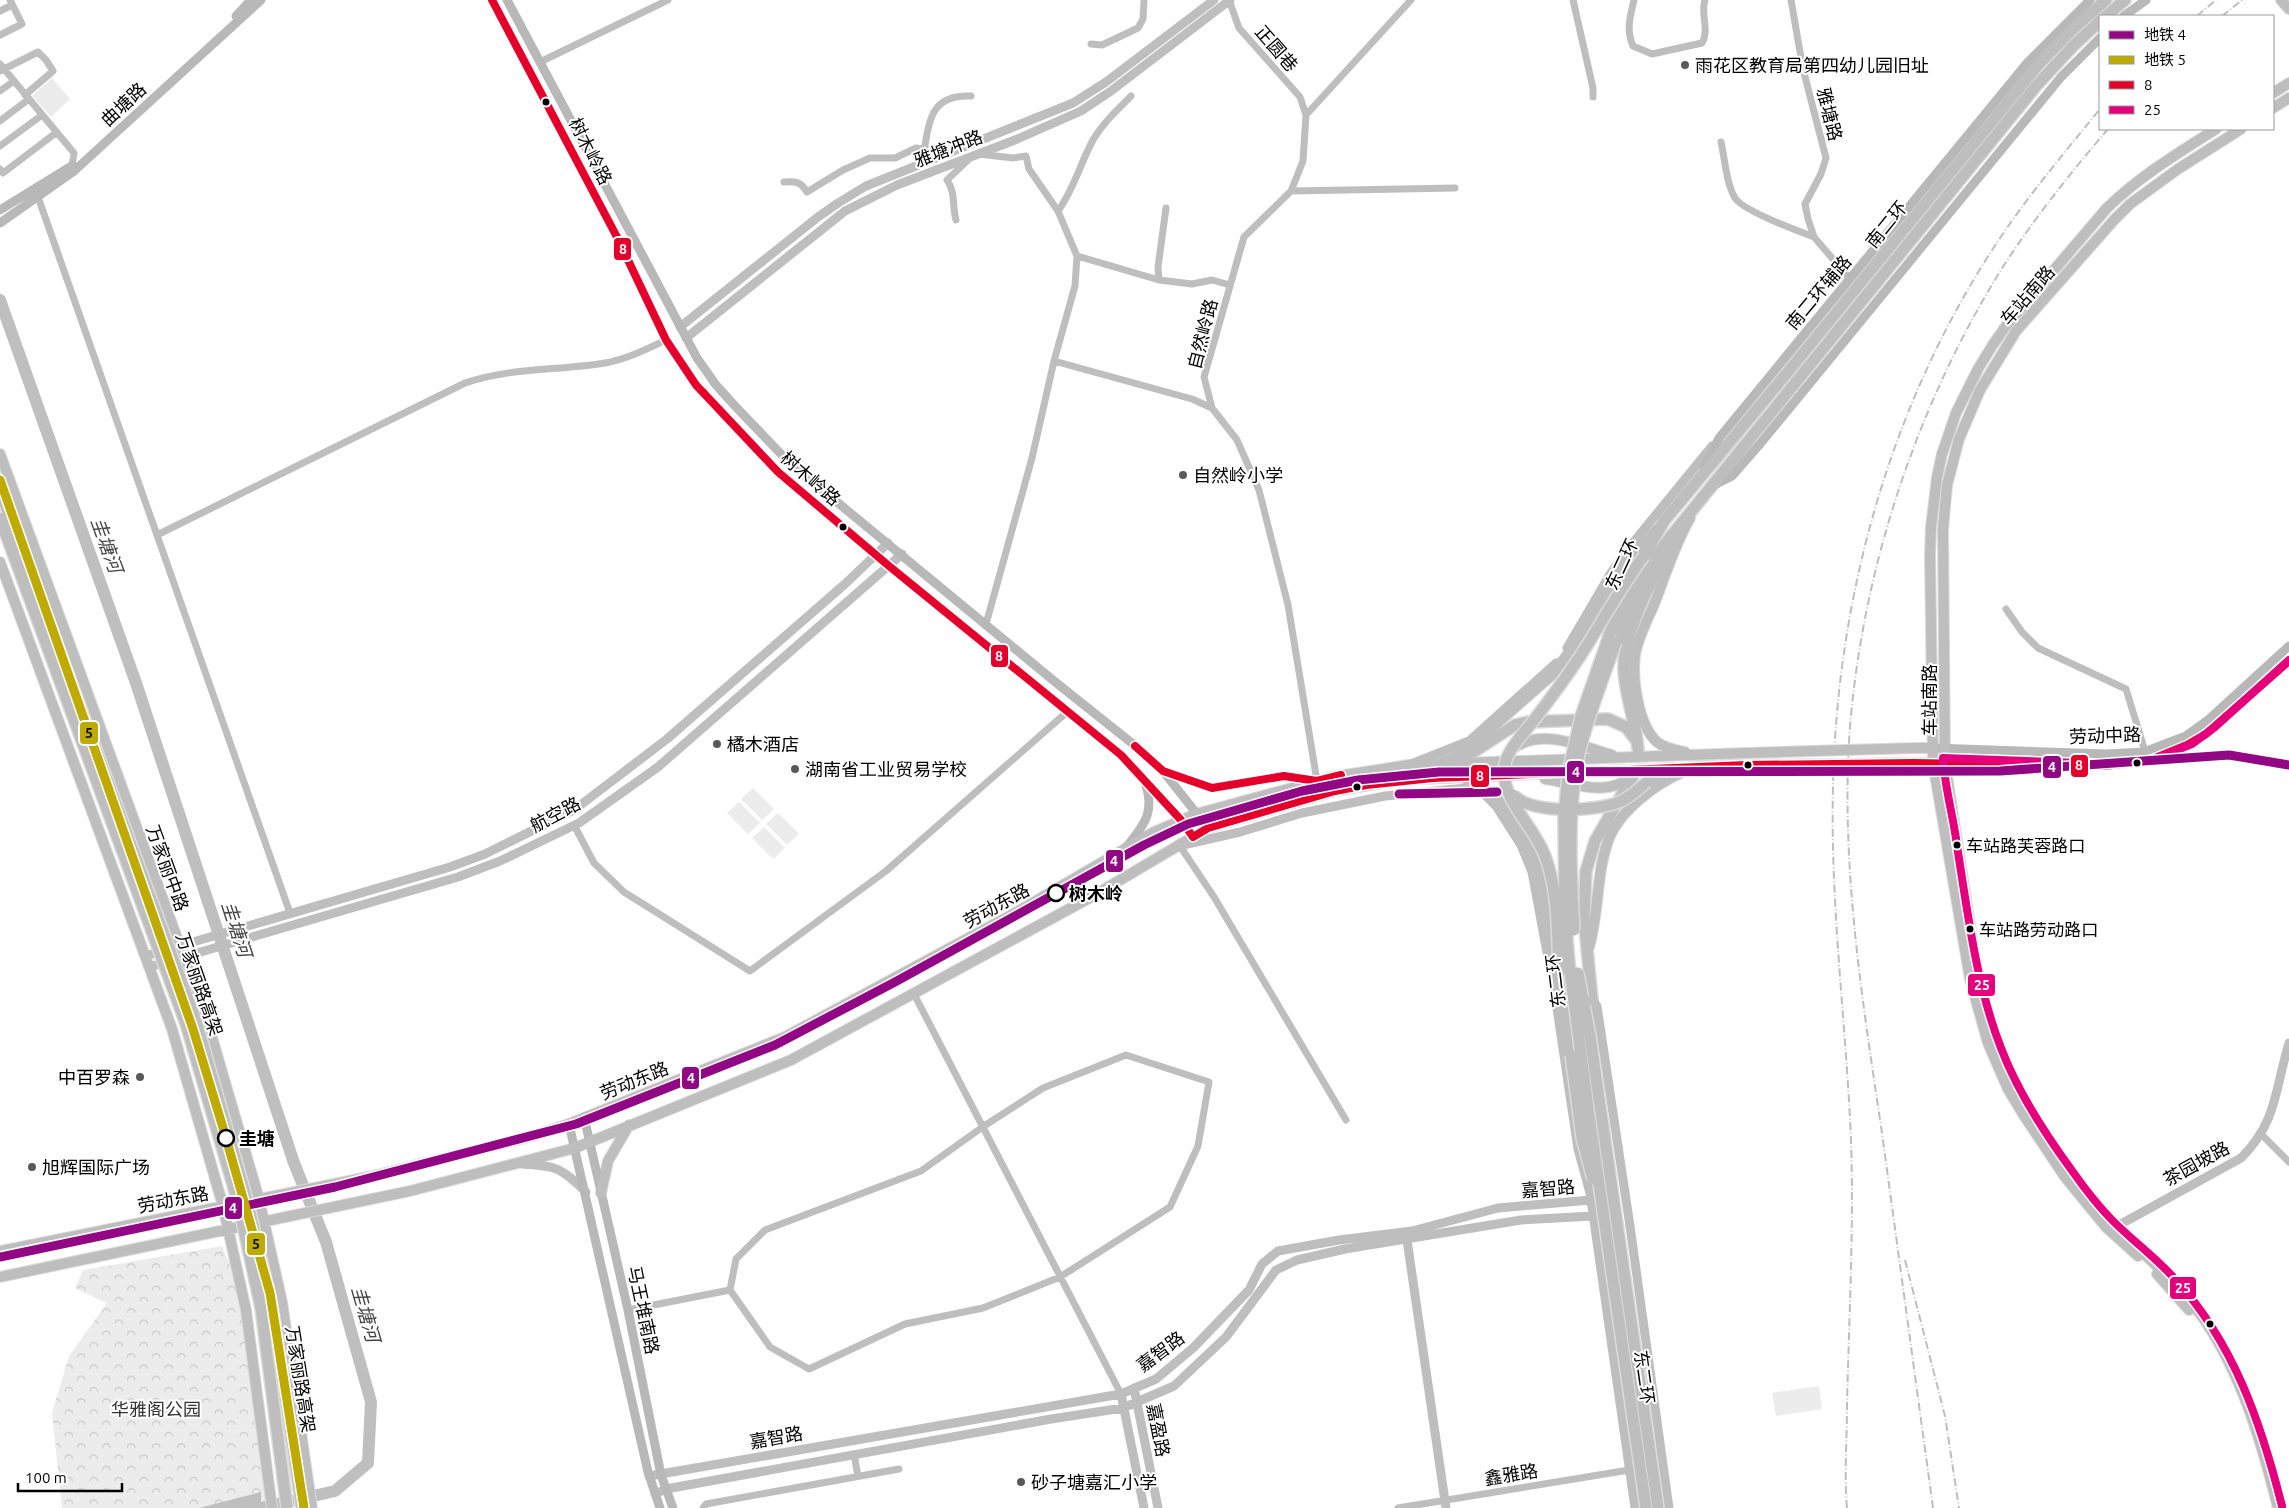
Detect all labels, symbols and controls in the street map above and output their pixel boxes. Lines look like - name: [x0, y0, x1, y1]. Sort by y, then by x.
- legend: [2099, 15, 2274, 130]
- street label: 正圆巷: [1252, 21, 1302, 75]
- text: 地铁 4: [2144, 26, 2186, 43]
- text: 地铁 5: [2144, 51, 2186, 68]
- place label: 雨花区教育局第四幼儿园旧址: [1695, 55, 1929, 75]
- marker: 雨花区教育局第四幼儿园旧址: [1679, 59, 1691, 71]
- text: 8: [2144, 76, 2152, 93]
- street label: 曲塘路: [96, 78, 150, 130]
- street label: 雅塘路: [1814, 85, 1846, 143]
- unlabelled marker: [541, 97, 551, 107]
- text: 25: [2144, 101, 2161, 118]
- street label: 树木岭路: [566, 114, 616, 188]
- street label: 雅塘冲路: [911, 126, 985, 170]
- street label: 南二环: [1861, 197, 1911, 251]
- line badge: 8: [613, 237, 632, 261]
- text: 8: [619, 241, 627, 257]
- street label: 南二环辅路: [1781, 251, 1855, 333]
- street label: 车站南路: [1996, 261, 2058, 329]
- street label: 自然岭路: [1184, 297, 1220, 371]
- street label: 树木岭路: [777, 447, 845, 509]
- place label: 自然岭小学: [1193, 465, 1283, 485]
- marker: 自然岭小学: [1177, 469, 1189, 481]
- water label: 圭塘河: [87, 514, 128, 579]
- unlabelled marker: [838, 522, 848, 532]
- street label: 东二环: [1601, 535, 1641, 593]
- line badge: 8: [990, 644, 1009, 668]
- text: 8: [995, 648, 1003, 664]
- street label: 车站南路: [1919, 664, 1939, 736]
- line badge: 5: [79, 721, 99, 745]
- street label: 劳动中路: [2069, 724, 2141, 746]
- text: 5: [85, 725, 93, 741]
- place label: 橘木酒店: [727, 734, 799, 754]
- marker: 橘木酒店: [711, 738, 723, 750]
- line badge: 8: [2070, 754, 2089, 778]
- line badge: 4: [2042, 755, 2062, 779]
- text: 8: [2075, 757, 2083, 773]
- unlabelled marker: [2132, 758, 2142, 768]
- place label: 湖南省工业贸易学校: [805, 759, 967, 779]
- text: 4: [2048, 759, 2056, 775]
- line badge: 4: [1566, 760, 1585, 784]
- unlabelled marker: [1743, 760, 1753, 770]
- marker: 湖南省工业贸易学校: [789, 763, 801, 775]
- line badge: 8: [1470, 764, 1490, 788]
- text: 4: [1572, 764, 1580, 780]
- text: 8: [1476, 768, 1484, 784]
- unlabelled marker: [1352, 782, 1362, 792]
- street label: 航空路: [526, 792, 584, 836]
- street label: 万家丽中路: [143, 822, 193, 914]
- place label: 车站路芙蓉路口: [1966, 836, 2085, 855]
- marker: 车站路芙蓉路口: [1952, 840, 1962, 850]
- line badge: 4: [1105, 849, 1124, 873]
- text: 4: [1110, 853, 1118, 869]
- street label: 劳动东路: [960, 879, 1032, 931]
- place label: 树木岭: [1069, 883, 1123, 903]
- marker: 树木岭: [1047, 884, 1065, 902]
- water label: 圭塘河: [218, 898, 258, 963]
- place label: 车站路劳动路口: [1979, 920, 2098, 939]
- marker: 车站路劳动路口: [1965, 924, 1975, 934]
- street label: 万家丽路高架: [173, 930, 227, 1038]
- street label: 东二环: [1542, 953, 1568, 1009]
- line badge: 25: [1967, 973, 1996, 997]
- text: 25: [1974, 977, 1990, 993]
- street label: 劳动东路: [597, 1057, 671, 1103]
- line badge: 4: [681, 1066, 700, 1090]
- place label: 中百罗森: [58, 1067, 130, 1087]
- text: 4: [687, 1070, 695, 1086]
- marker: 中百罗森: [134, 1071, 146, 1083]
- place label: 圭塘: [239, 1128, 275, 1148]
- marker: 圭塘: [217, 1129, 235, 1147]
- street label: 茶园坡路: [2160, 1137, 2232, 1189]
- place label: 旭辉国际广场: [42, 1157, 150, 1177]
- marker: 旭辉国际广场: [26, 1161, 38, 1173]
- street label: 嘉智路: [1520, 1176, 1576, 1200]
- street label: 劳动东路: [136, 1182, 210, 1216]
- line badge: 4: [224, 1196, 243, 1220]
- text: 4: [229, 1200, 237, 1216]
- line badge: 5: [246, 1232, 266, 1256]
- text: 5: [252, 1236, 260, 1252]
- street label: 马王堆南路: [625, 1264, 663, 1356]
- line badge: 25: [2169, 1276, 2197, 1300]
- text: 25: [2175, 1280, 2191, 1296]
- water label: 圭塘河: [348, 1284, 386, 1348]
- unlabelled marker: [2205, 1319, 2215, 1329]
- street label: 万家丽路高架: [283, 1324, 319, 1434]
- street label: 嘉智路: [1132, 1327, 1188, 1375]
- street label: 东二环: [1631, 1349, 1659, 1405]
- park label: 华雅阁公园: [111, 1399, 201, 1419]
- street label: 嘉盈路: [1144, 1402, 1174, 1458]
- street label: 嘉智路: [748, 1422, 804, 1452]
- scale bar: [18, 1460, 121, 1492]
- street label: 鑫雅路: [1483, 1460, 1539, 1488]
- text: 100 m: [25, 1469, 67, 1486]
- place label: 砂子塘嘉汇小学: [1031, 1472, 1157, 1492]
- marker: 砂子塘嘉汇小学: [1015, 1476, 1027, 1488]

